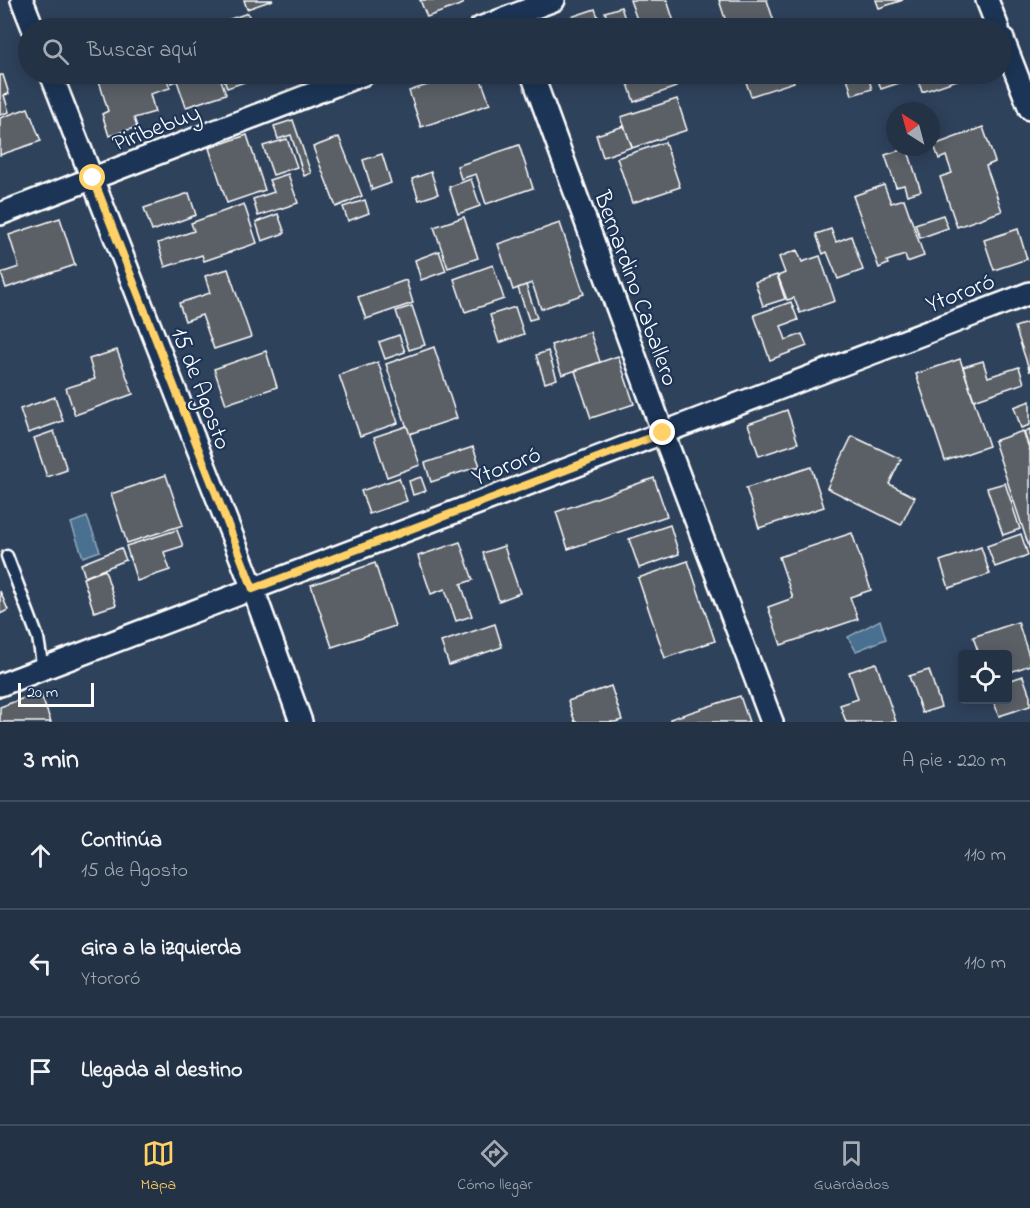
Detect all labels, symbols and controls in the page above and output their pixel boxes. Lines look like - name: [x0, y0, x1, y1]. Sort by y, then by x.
- search box: [18, 18, 1012, 84]
- icon: search: [39, 35, 72, 68]
- text: Buscar aquí: [87, 35, 197, 67]
- street label: Piribebuy: [108, 97, 206, 163]
- north arrow: [886, 102, 940, 156]
- route start: [79, 164, 105, 190]
- street label: Bernardino Caballero: [583, 186, 686, 391]
- street label: Ytororó: [921, 265, 1000, 323]
- street label: 15 de Agosto: [160, 323, 239, 455]
- route end: [649, 419, 675, 445]
- street label: Ytororó: [467, 438, 546, 496]
- map controls: [958, 650, 1012, 704]
- button: locate: [958, 650, 1012, 704]
- scale bar: [18, 680, 94, 708]
- text: 20 m: [27, 681, 58, 705]
- text: 3 min: [24, 742, 79, 780]
- text: A pie · 220 m: [902, 747, 1006, 776]
- text: Continúa: [81, 825, 162, 857]
- icon: ahead: [24, 839, 57, 872]
- text: 110 m: [964, 841, 1006, 870]
- text: 15 de Agosto: [81, 857, 188, 886]
- text: Gira a la izquierda: [81, 933, 241, 965]
- icon: left: [24, 947, 57, 980]
- text: 110 m: [964, 949, 1006, 978]
- text: Ytororó: [81, 965, 141, 994]
- icon: arrive: [24, 1055, 57, 1088]
- text: Llegada al destino: [81, 1055, 242, 1087]
- tab: Mapa: [141, 1137, 176, 1197]
- tab: Cómo llegar: [457, 1137, 533, 1197]
- tab: Guardados: [814, 1137, 889, 1197]

